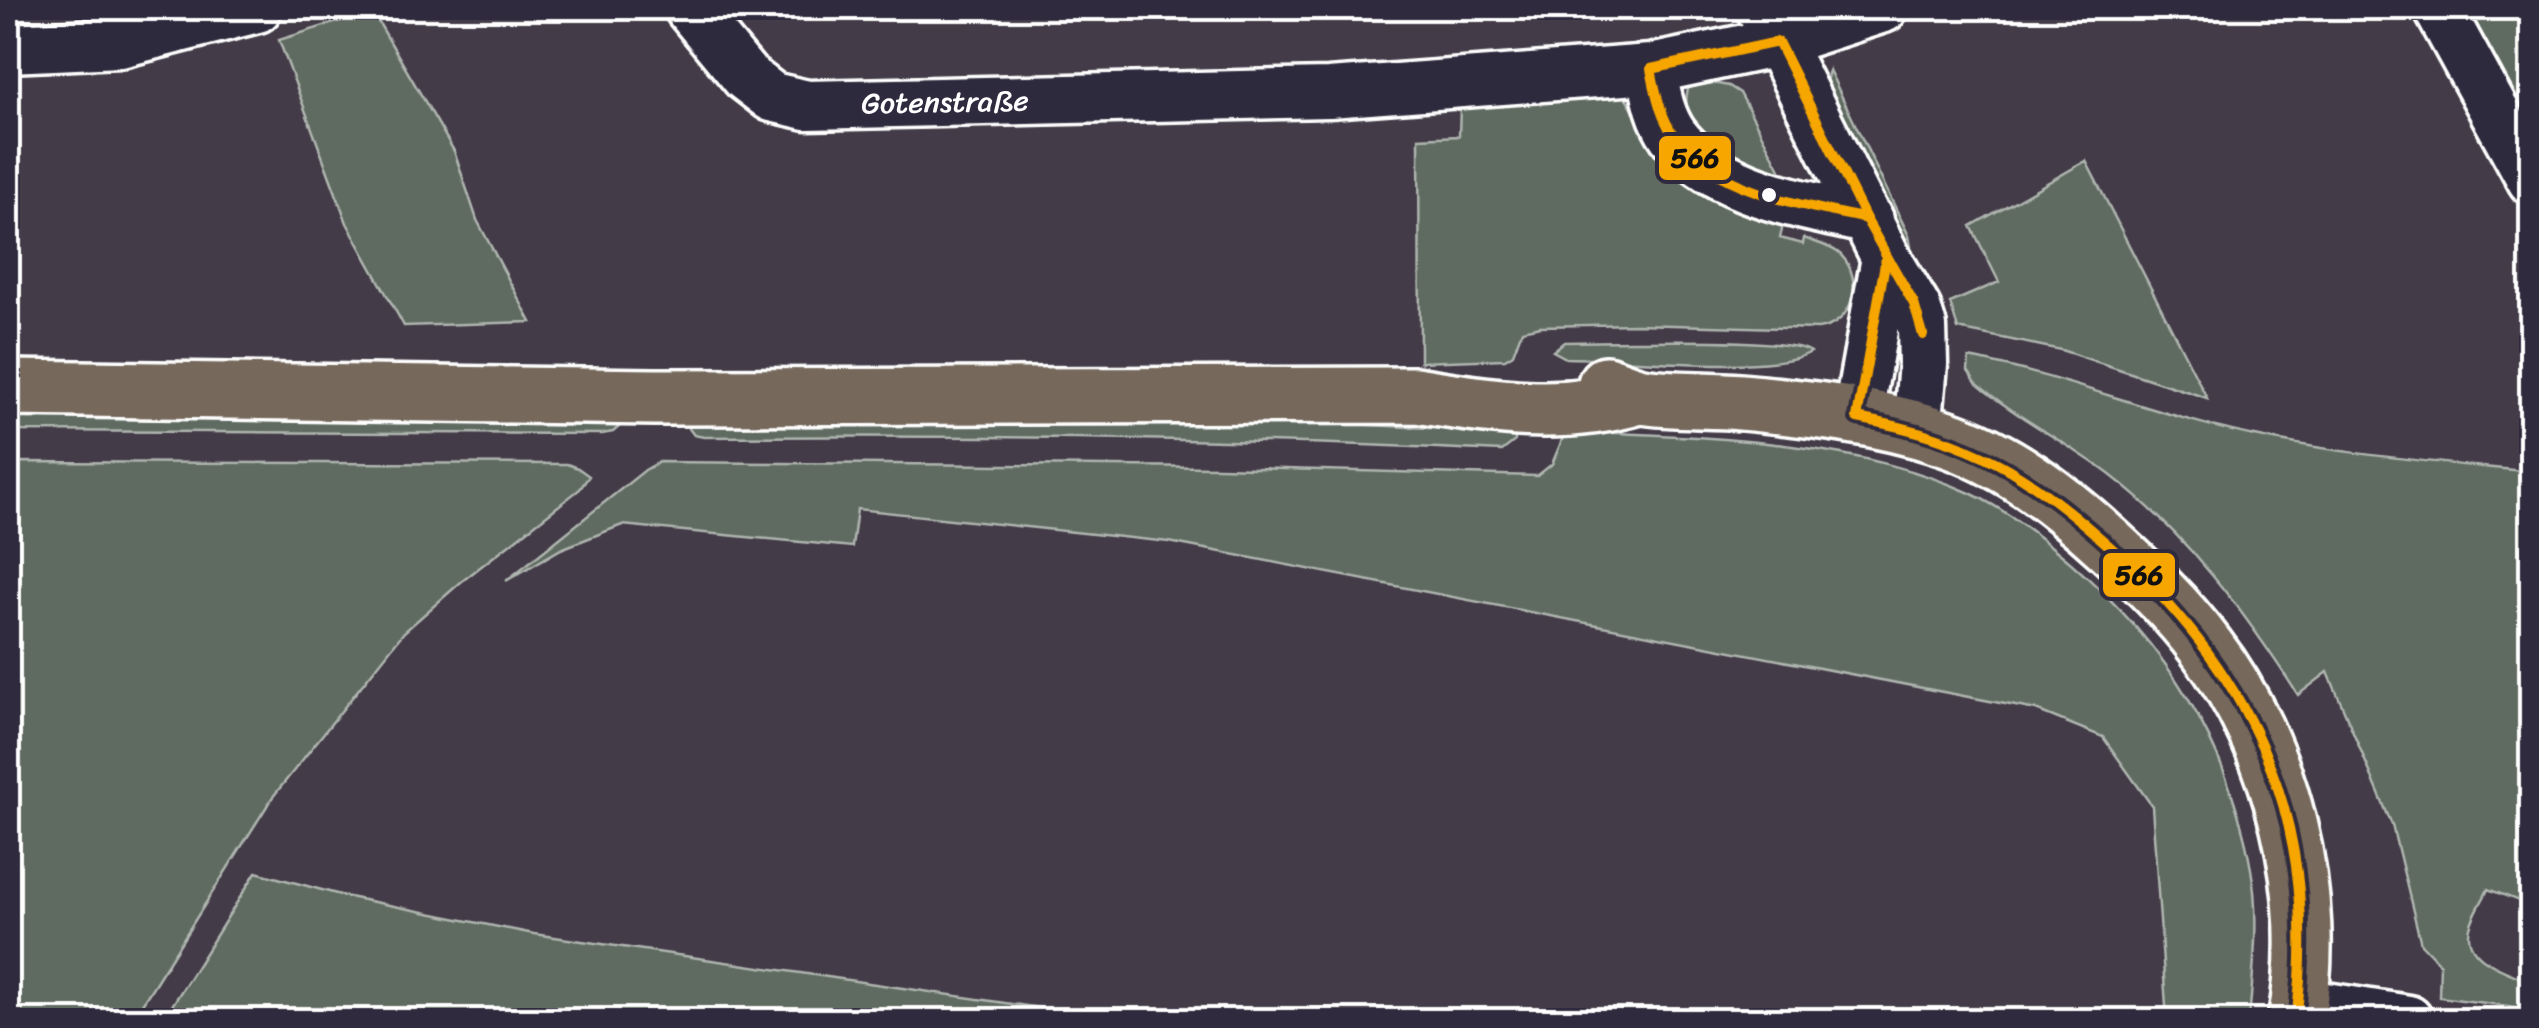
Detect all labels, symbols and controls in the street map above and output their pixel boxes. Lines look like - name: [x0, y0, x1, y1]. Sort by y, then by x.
- street label: Gotenstraße: [861, 74, 1029, 130]
- text: 566: [1671, 133, 1720, 182]
- line badge: 566: [1657, 134, 1733, 182]
- unlabelled marker: [1759, 185, 1779, 205]
- text: 566: [2115, 550, 2164, 599]
- line badge: 566: [2101, 551, 2177, 599]

